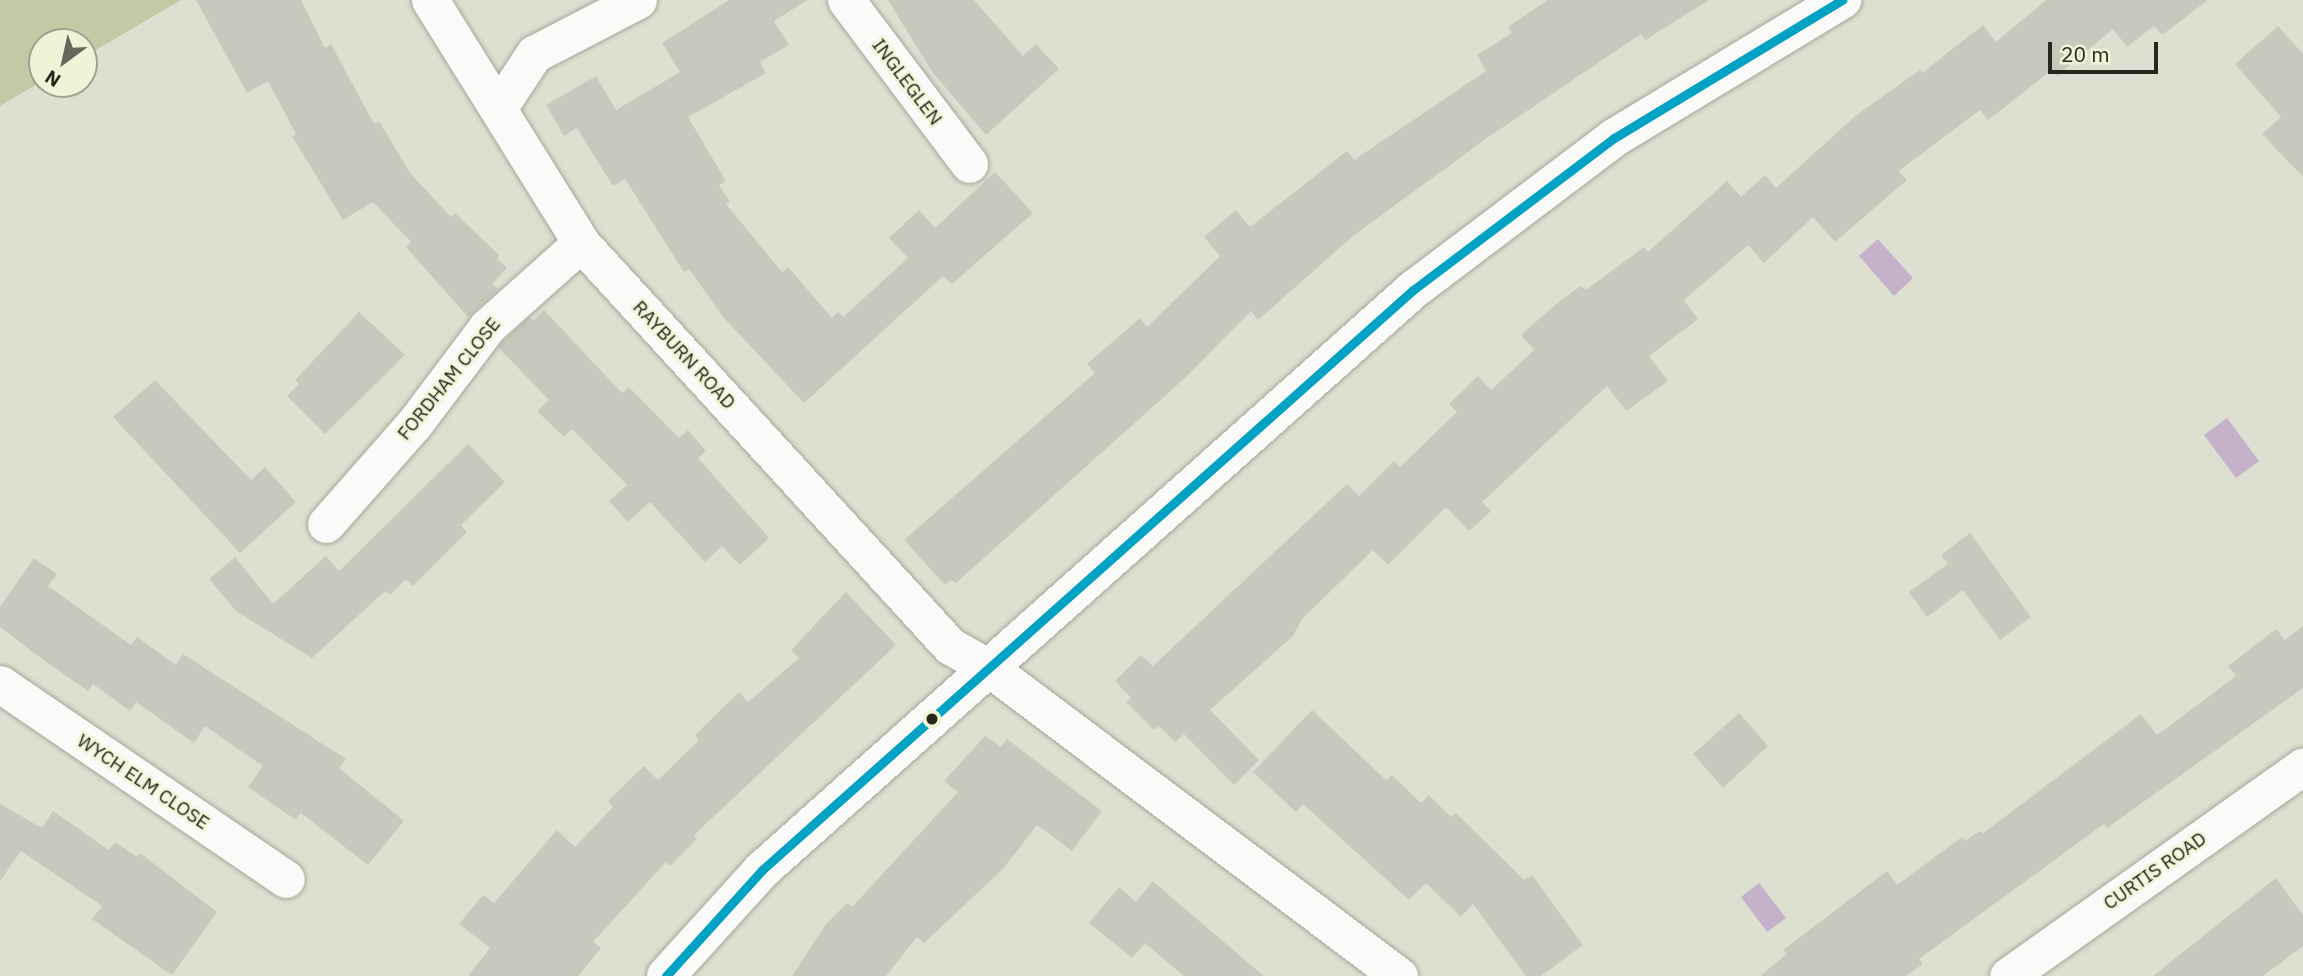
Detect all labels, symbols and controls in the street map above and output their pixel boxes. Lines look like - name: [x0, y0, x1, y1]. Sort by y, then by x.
- north arrow: [28, 28, 98, 98]
- scale bar: [2051, 28, 2161, 72]
- street label: INGLEGLEN: [867, 34, 947, 130]
- text: 20 m: [2061, 40, 2110, 68]
- text: N: [40, 65, 65, 93]
- street label: RAYBURN ROAD: [628, 296, 740, 414]
- street label: FORDHAM CLOSE: [393, 313, 505, 445]
- unlabelled marker: [925, 712, 939, 726]
- street label: WYCH ELM CLOSE: [73, 729, 213, 835]
- street label: CURTIS ROAD: [2099, 827, 2211, 915]

